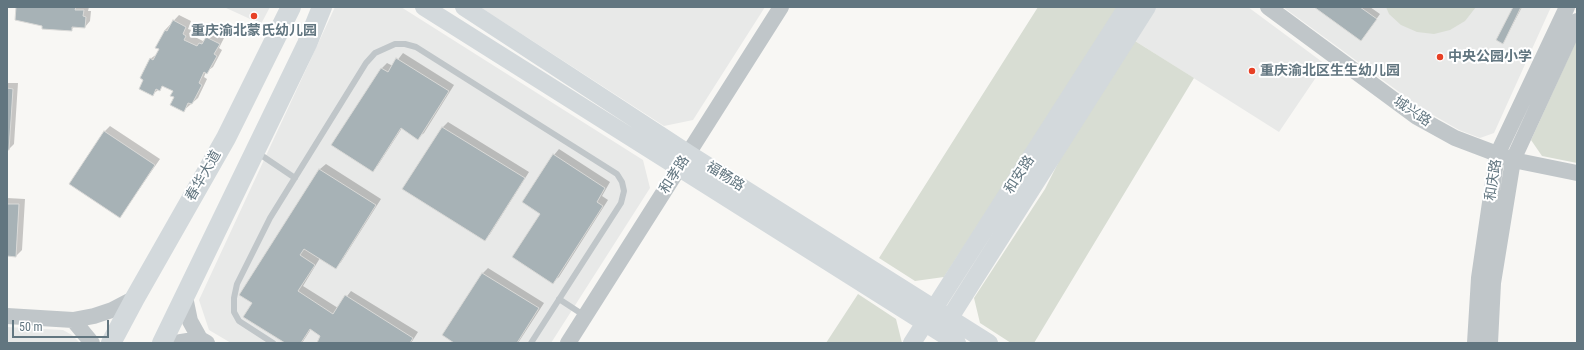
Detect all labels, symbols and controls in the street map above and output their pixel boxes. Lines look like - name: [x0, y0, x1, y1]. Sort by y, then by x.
- marker: 重庆渝北蒙氏幼儿园: [249, 11, 259, 21]
- place label: 重庆渝北蒙氏幼儿园: [191, 23, 317, 39]
- place label: 中央公园小学: [1448, 49, 1532, 65]
- marker: 中央公园小学: [1435, 52, 1445, 62]
- place label: 重庆渝北区生生幼儿园: [1260, 63, 1400, 79]
- marker: 重庆渝北区生生幼儿园: [1247, 66, 1257, 76]
- street label: 城兴路: [1390, 93, 1434, 131]
- street label: 春华大道: [183, 148, 225, 204]
- street label: 和孝路: [657, 153, 693, 197]
- street label: 和安路: [1002, 153, 1038, 197]
- street label: 和庆路: [1482, 158, 1506, 202]
- street label: 福畅路: [703, 159, 747, 195]
- scale bar: [14, 312, 111, 338]
- text: 50 m: [19, 320, 43, 334]

